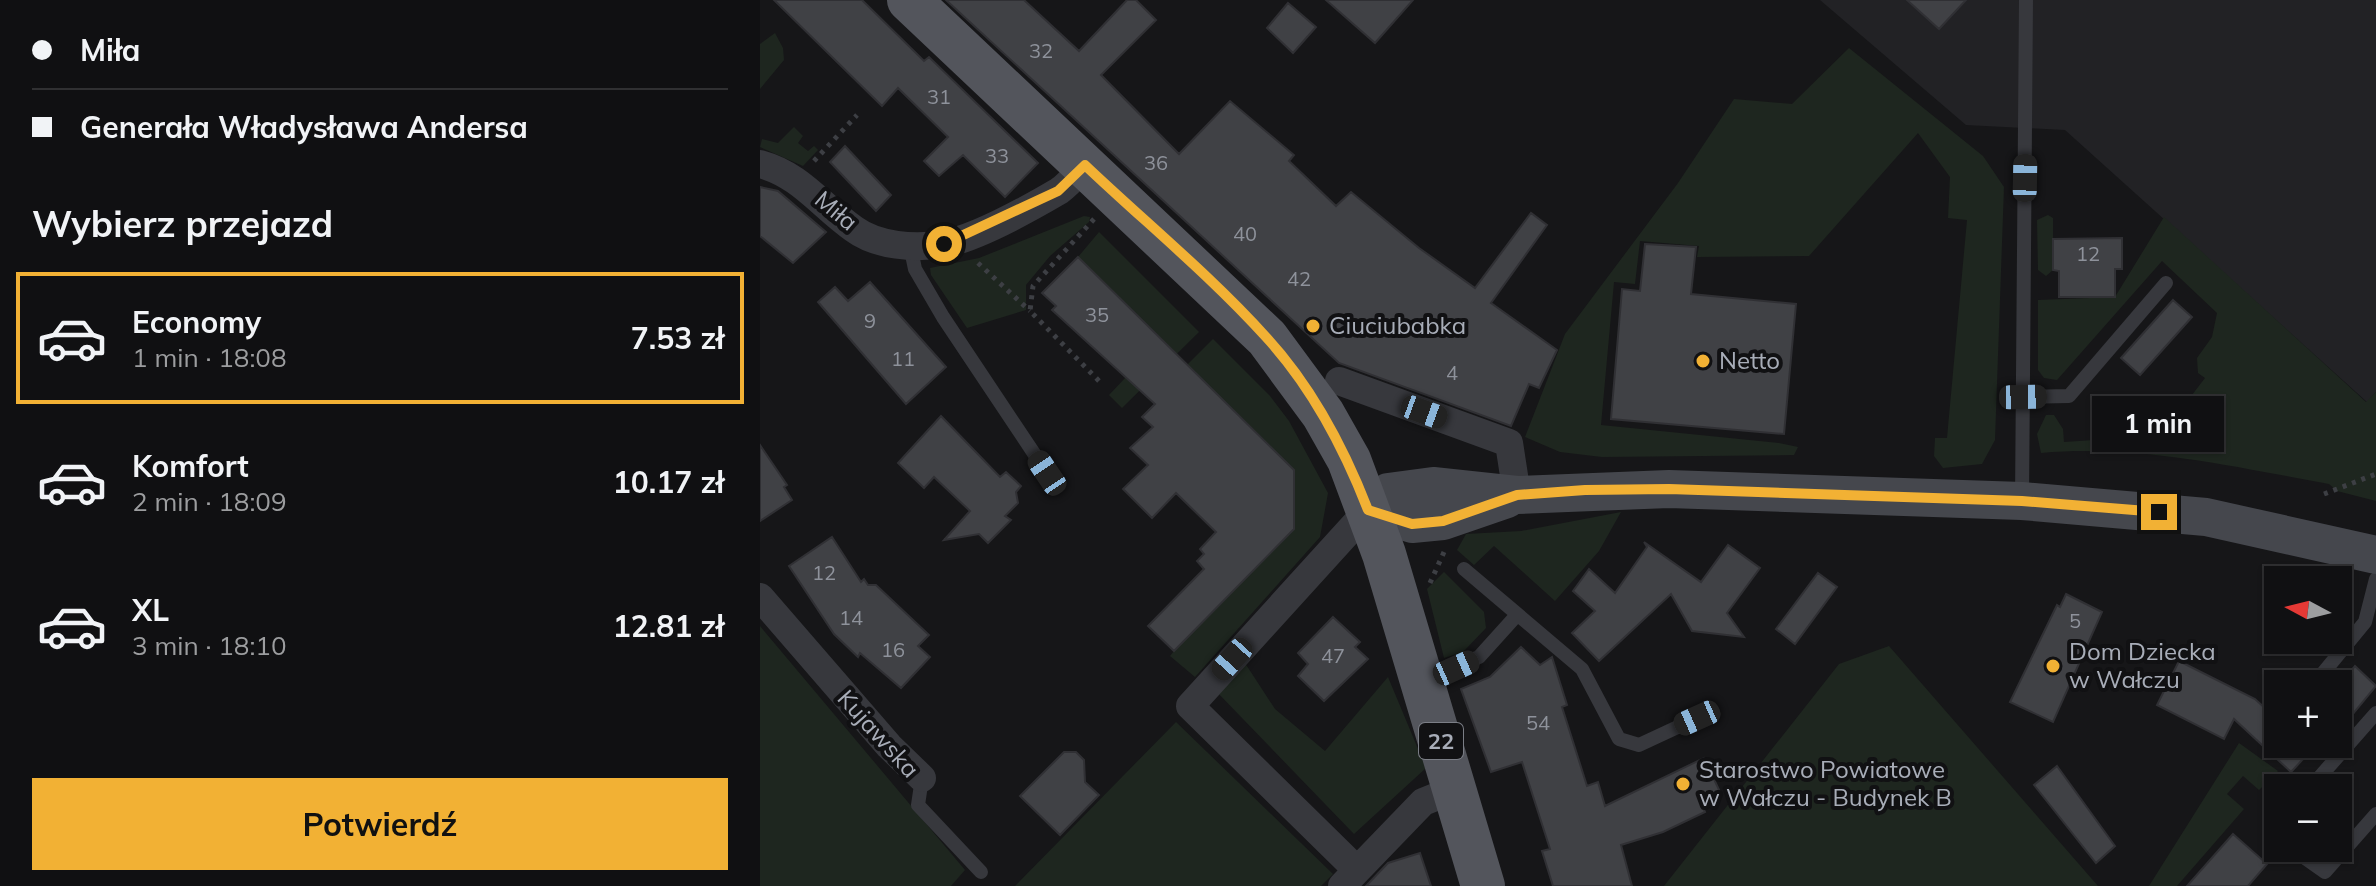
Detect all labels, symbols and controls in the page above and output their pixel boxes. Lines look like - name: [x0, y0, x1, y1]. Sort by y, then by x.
- text: Miła: [80, 31, 140, 69]
- house number: 32: [1029, 38, 1053, 63]
- house number: 31: [927, 84, 951, 109]
- text: Generała Władysława Andersa: [80, 108, 528, 146]
- house number: 33: [985, 143, 1009, 168]
- house number: 36: [1144, 150, 1168, 175]
- car: [2013, 154, 2037, 202]
- street label: Miła: [809, 184, 864, 237]
- text: Wybierz przejazd: [32, 201, 333, 246]
- house number: 40: [1233, 221, 1257, 246]
- route start: [926, 226, 962, 262]
- house number: 12: [2076, 241, 2100, 266]
- house number: 42: [1287, 266, 1311, 291]
- icon: car: [36, 302, 108, 374]
- house number: 35: [1085, 302, 1109, 327]
- text: Economy: [132, 303, 261, 341]
- house number: 9: [864, 308, 876, 333]
- place label: Ciuciubabka: [1329, 310, 1466, 340]
- marker: Ciuciubabka: [1304, 317, 1322, 335]
- text: 7.53 zł: [631, 319, 724, 357]
- text: 1 min · 18:08: [132, 341, 287, 374]
- place label: Netto: [1719, 345, 1780, 375]
- house number: 11: [891, 346, 915, 371]
- marker: Netto: [1694, 352, 1712, 370]
- house number: 4: [1446, 360, 1458, 385]
- car: [1999, 385, 2047, 409]
- car: [1397, 393, 1451, 431]
- callout: 1 min: [2093, 396, 2225, 452]
- text: 1 min: [2124, 407, 2192, 440]
- icon: car: [36, 446, 108, 518]
- car: [1024, 446, 1070, 500]
- text: Komfort: [132, 447, 249, 485]
- text: 10.17 zł: [613, 463, 724, 501]
- text: 2 min · 18:09: [132, 485, 287, 518]
- route end: [2141, 494, 2177, 530]
- house number: 12: [812, 560, 836, 585]
- north arrow: [2264, 566, 2352, 654]
- map controls: [2264, 566, 2352, 862]
- icon: car: [36, 590, 108, 662]
- text: XL: [132, 591, 169, 629]
- house number: 14: [839, 605, 863, 630]
- text: 12.81 zł: [613, 607, 724, 645]
- house number: 5: [2069, 608, 2081, 633]
- text: 3 min · 18:10: [132, 629, 287, 662]
- car: [1207, 633, 1257, 685]
- place label: Dom Dziecka w Wałczu: [2069, 636, 2216, 694]
- house number: 16: [881, 637, 905, 662]
- house number: 47: [1321, 643, 1345, 668]
- car: [1429, 647, 1483, 689]
- marker: Dom Dziecka w Wałczu: [2044, 657, 2062, 675]
- button: +: [2264, 670, 2352, 758]
- street label: Kujawska: [831, 683, 926, 783]
- car: [1670, 697, 1724, 739]
- house number: 54: [1526, 710, 1550, 735]
- road number: 22: [1419, 723, 1463, 759]
- place label: Starostwo Powiatowe w Wałczu - Budynek B: [1699, 754, 1952, 812]
- button: −: [2264, 774, 2352, 862]
- marker: Starostwo Powiatowe w Wałczu - Budynek B: [1674, 775, 1692, 793]
- button: Potwierdź: [32, 778, 728, 870]

